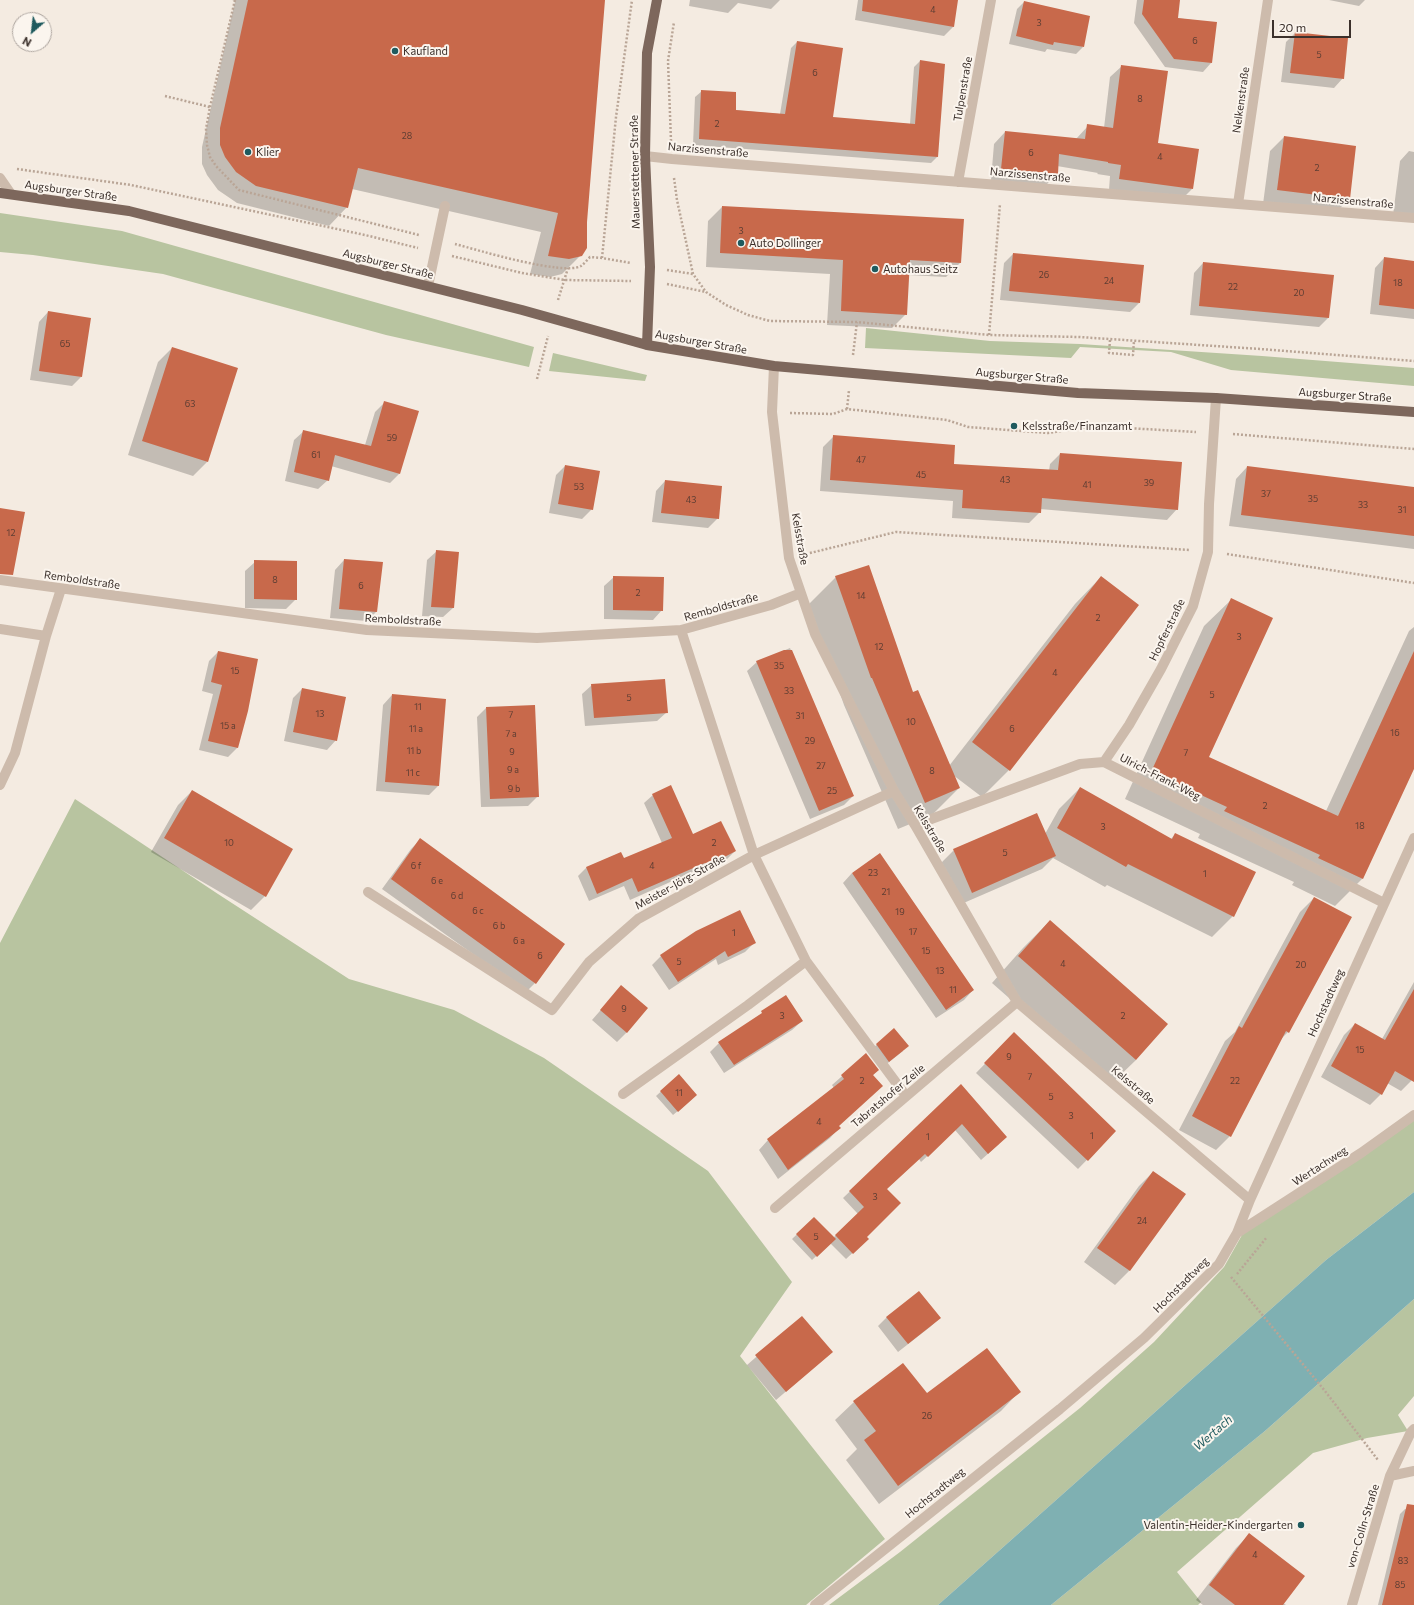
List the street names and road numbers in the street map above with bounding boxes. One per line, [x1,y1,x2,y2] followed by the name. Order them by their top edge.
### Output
[951,56,975,122] street label: Tulpenstraße
[1230,66,1252,134] street label: Nelkenstraße
[627,115,643,229] street label: Mauerstettener Straße
[667,140,749,160] street label: Narzissenstraße
[989,165,1071,185] street label: Narzissenstraße
[24,178,118,204] street label: Augsburger Straße
[1312,191,1394,211] street label: Narzissenstraße
[341,246,435,282] street label: Augsburger Straße
[654,327,748,357] street label: Augsburger Straße
[975,365,1069,387] street label: Augsburger Straße
[1298,385,1392,405] street label: Augsburger Straße
[789,512,811,566] street label: Kelsstraße
[43,568,121,592] street label: Remboldstraße
[682,590,760,624] street label: Remboldstraße
[1146,597,1188,663] street label: Hopferstraße
[364,611,442,629] street label: Remboldstraße
[1117,751,1203,803] street label: Ulrich-Frank-Weg
[911,803,949,855] street label: Kelsstraße
[633,852,727,912] street label: Meister-Jörg-Straße
[1305,967,1347,1039] street label: Hochstadtweg
[849,1061,927,1131] street label: Tabratshofer Zeile
[1109,1063,1157,1107] street label: Kelsstraße
[1290,1143,1350,1189] street label: Wertachweg
[1151,1255,1211,1315] street label: Hochstadtweg
[902,1465,968,1521] street label: Hochstadtweg
[1344,1482,1382,1570] street label: von-Colln-Straße

